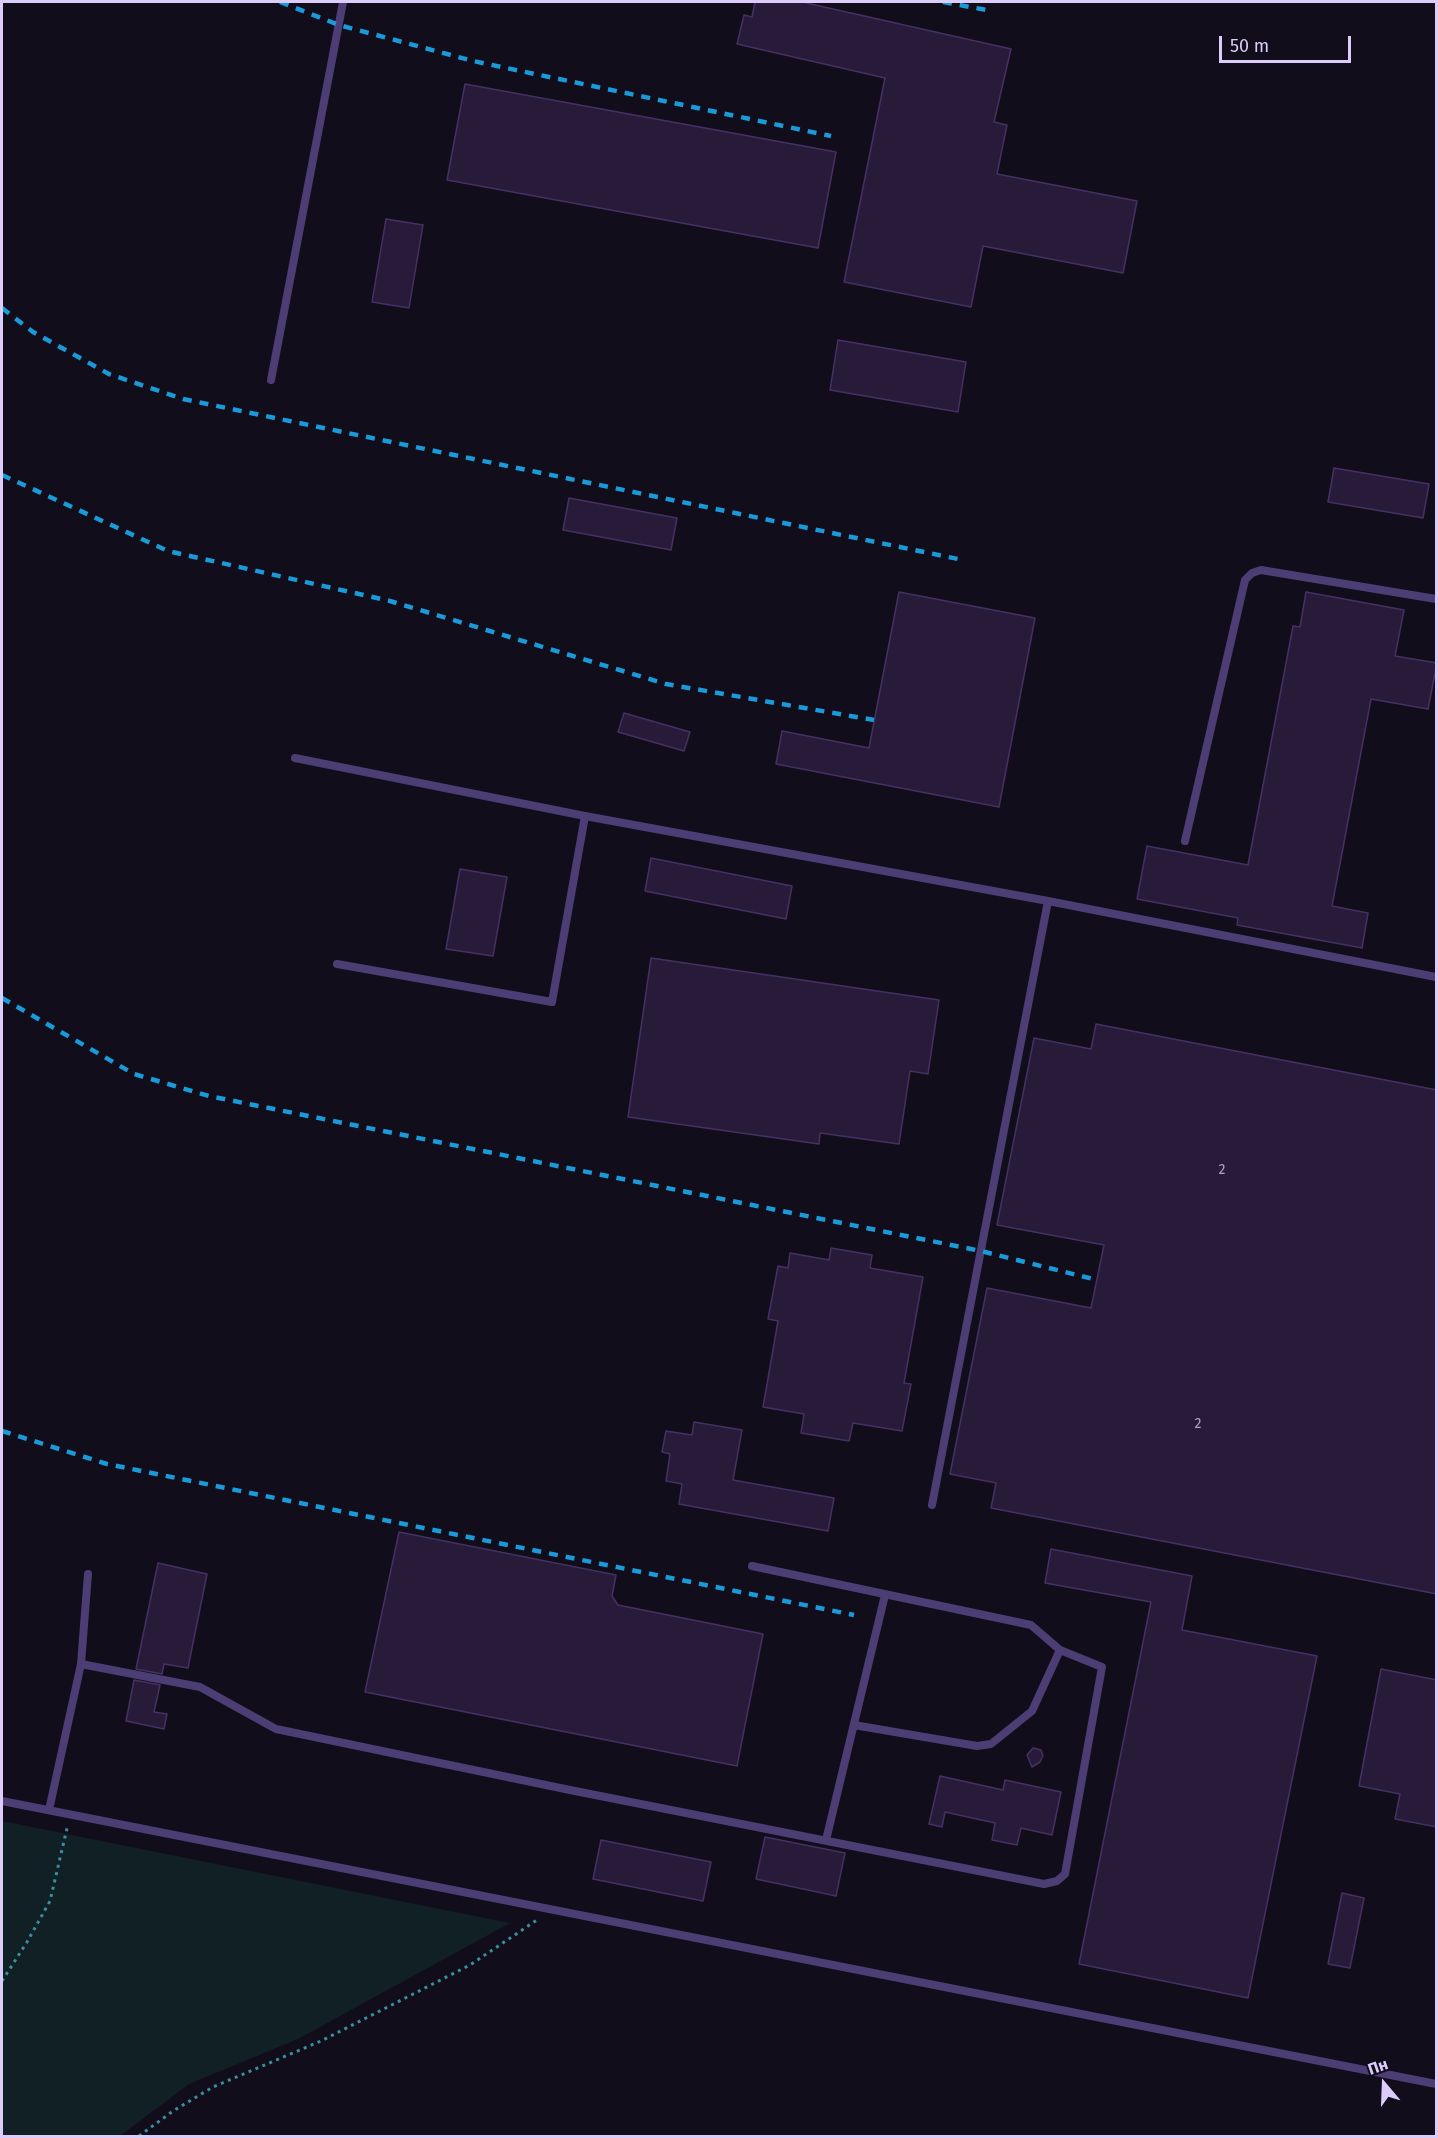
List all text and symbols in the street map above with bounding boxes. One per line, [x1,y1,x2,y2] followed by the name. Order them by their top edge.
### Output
[1222,24,1354,62] scale bar
[1230,35,1269,57] text: 50 m
[1219,1162,1225,1178] house number: 2
[1195,1416,1201,1432] house number: 2
[1354,2054,1414,2114] north arrow
[1365,2054,1391,2079] text: Пн

